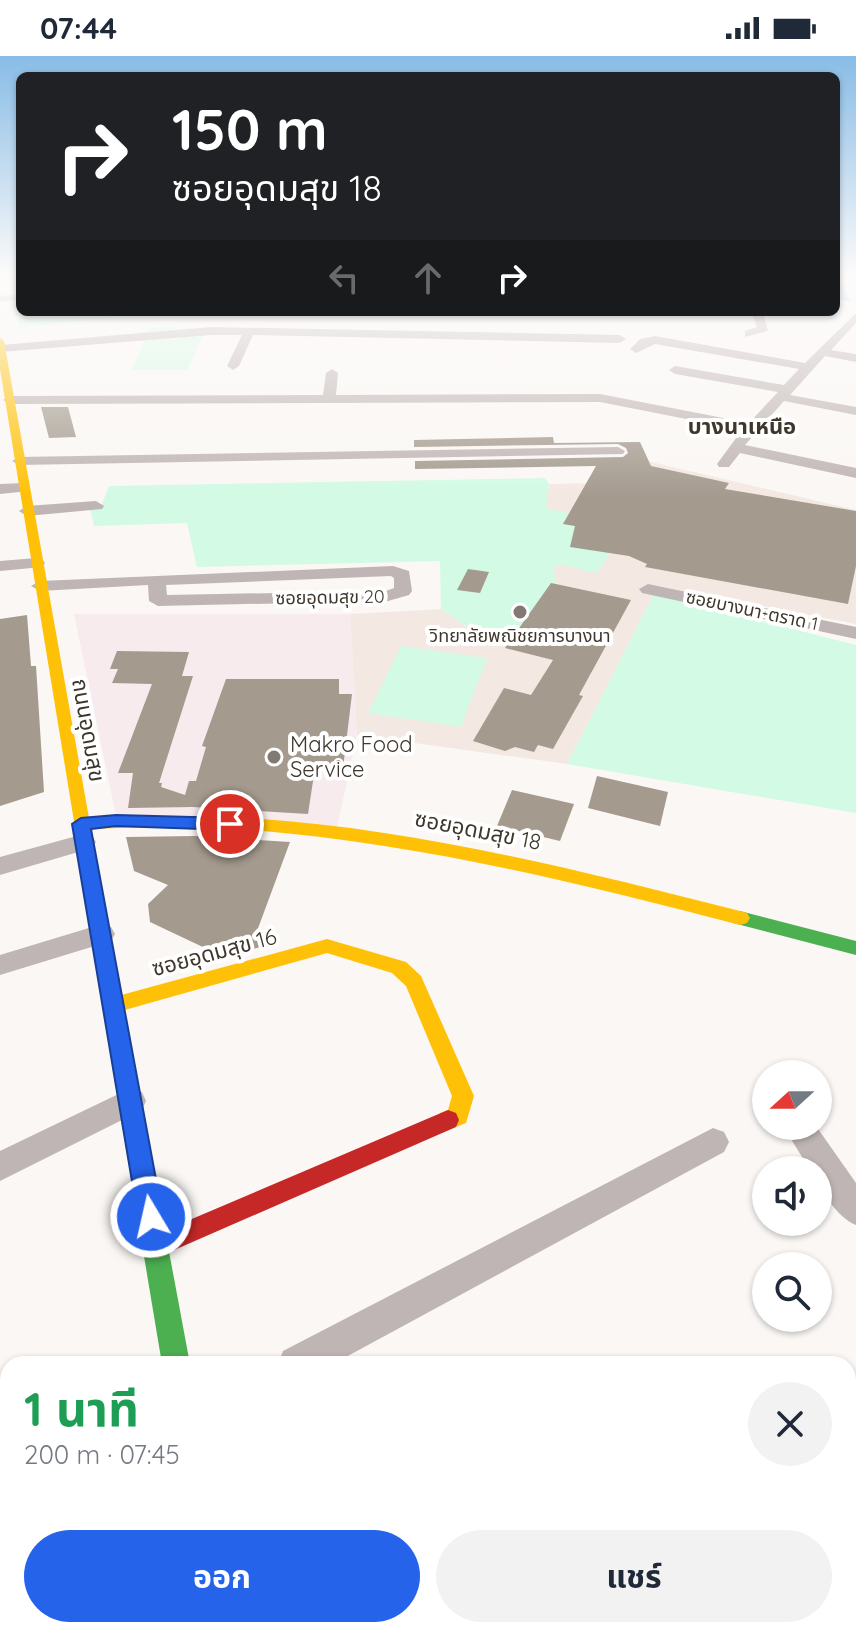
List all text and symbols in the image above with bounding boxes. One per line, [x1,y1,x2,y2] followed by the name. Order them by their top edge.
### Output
[40,9,117,47] text: 07:44
[172,94,328,164] text: 150 m
[40,104,144,208] icon: right
[172,165,382,210] text: ซอยอุดมสุข 18
[322,256,366,300] icon: left
[406,256,450,300] icon: ahead
[490,256,534,300] icon: right
[688,412,796,440] district label: บางนาเหนือ
[275,585,385,609] street label: ซอยอุดมสุข 20
[684,585,820,635] street label: ซอยบางนา-ตราด 1
[511,603,529,621] marker: วิทยาลัยพณิชยการบางนา
[428,624,611,647] place label: วิทยาลัยพณิชยการบางนา
[66,676,112,784] street label: ถนนอุดมสุข
[290,730,413,783] place label: Makro Food Service
[265,748,283,766] marker: Makro Food Service
[196,790,264,858] pin
[208,802,252,846] icon: arrive
[412,804,544,856] street label: ซอยอุดมสุข 18
[148,922,280,982] street label: ซอยอุดมสุข 16
[752,1060,832,1140] north arrow
[752,1060,832,1332] map controls
[752,1156,832,1236] button: sound
[109,1175,193,1259] position arrow
[752,1252,832,1332] button: search
[24,1378,139,1438] text: 1 นาที
[748,1382,832,1466] button: close
[24,1438,180,1471] text: 200 m · 07:45
[24,1530,420,1622] button: ออก
[436,1530,832,1622] button: แชร์

